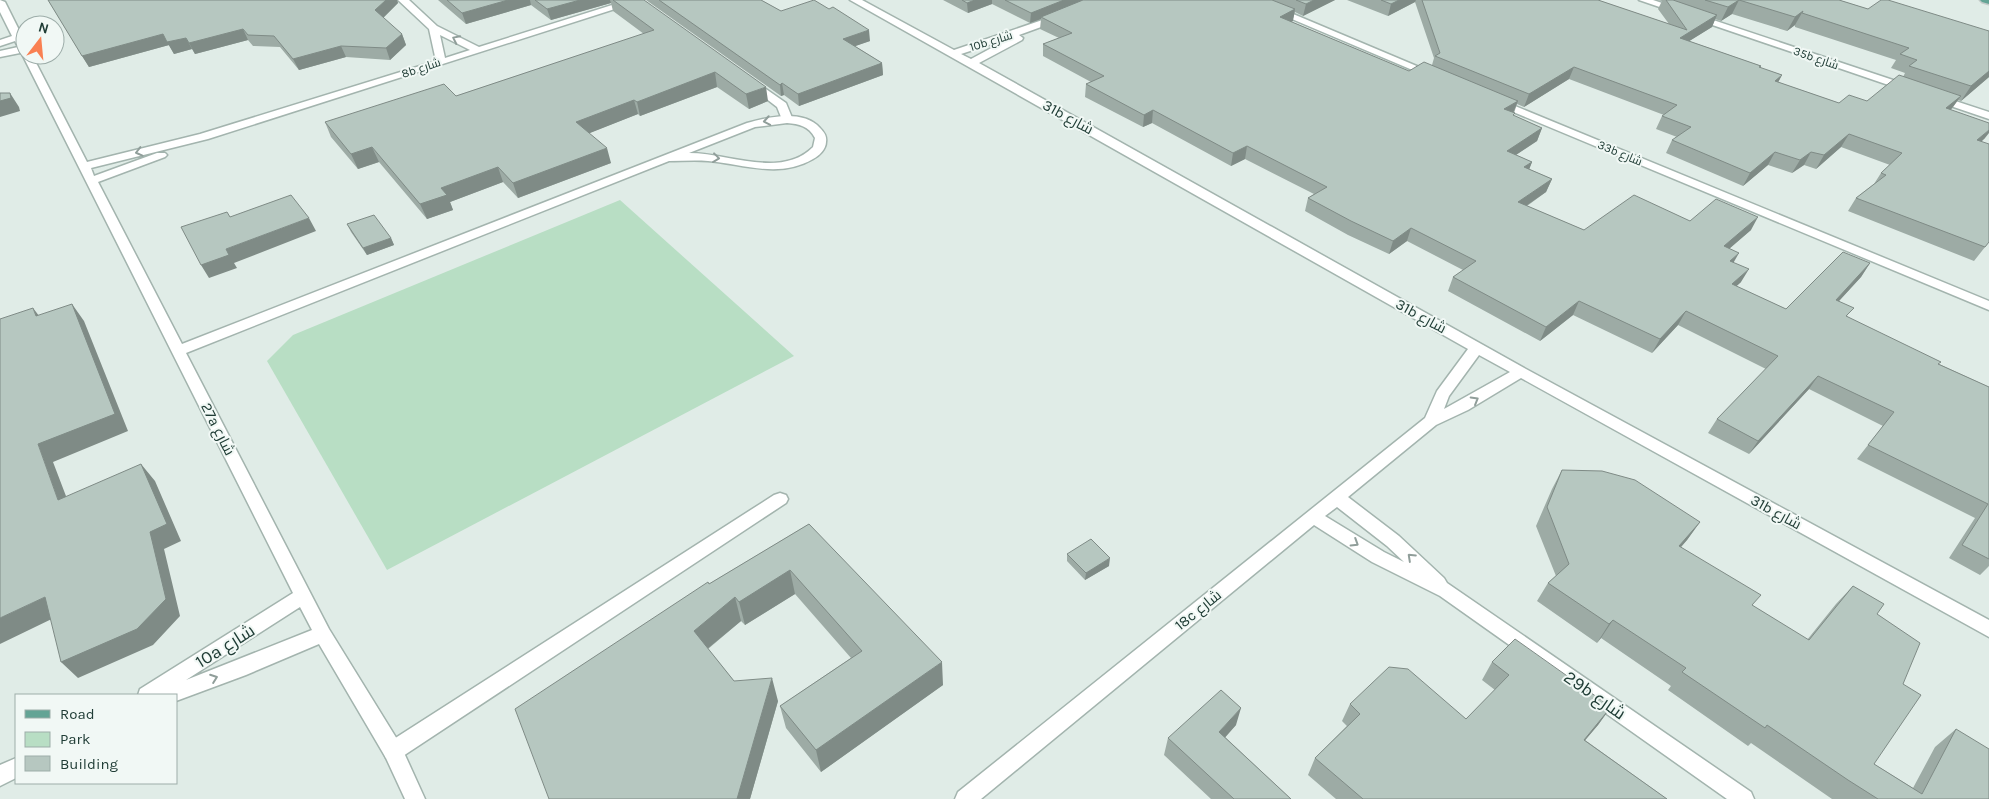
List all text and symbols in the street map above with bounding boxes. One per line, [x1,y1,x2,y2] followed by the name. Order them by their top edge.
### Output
[15,15,65,65] north arrow
[36,18,51,38] text: N
[968,28,1015,55] street label: 10b شارع
[452,35,461,45] one-way arrow
[1791,44,1841,73] street label: 35b شارع
[400,55,443,82] street label: 8b شارع
[1038,96,1097,140] street label: 31b شارع
[763,116,772,126] one-way arrow
[1595,137,1645,170] street label: 33b شارع
[135,146,144,157] one-way arrow
[712,152,720,163] one-way arrow
[1391,295,1450,339] street label: 31b شارع
[1469,396,1478,406] one-way arrow
[195,400,239,459] street label: 27a شارع
[1746,491,1805,535] street label: 31b شارع
[1349,536,1358,546] one-way arrow
[1408,554,1417,563] one-way arrow
[1171,586,1226,636] street label: 18c شارع
[191,619,259,674] street label: 10a شارع
[1559,666,1630,725] street label: 29b شارع
[210,674,218,684] one-way arrow
[15,694,178,784] legend
[60,705,95,723] text: Road
[60,730,90,748] text: Park
[60,755,118,773] text: Building

